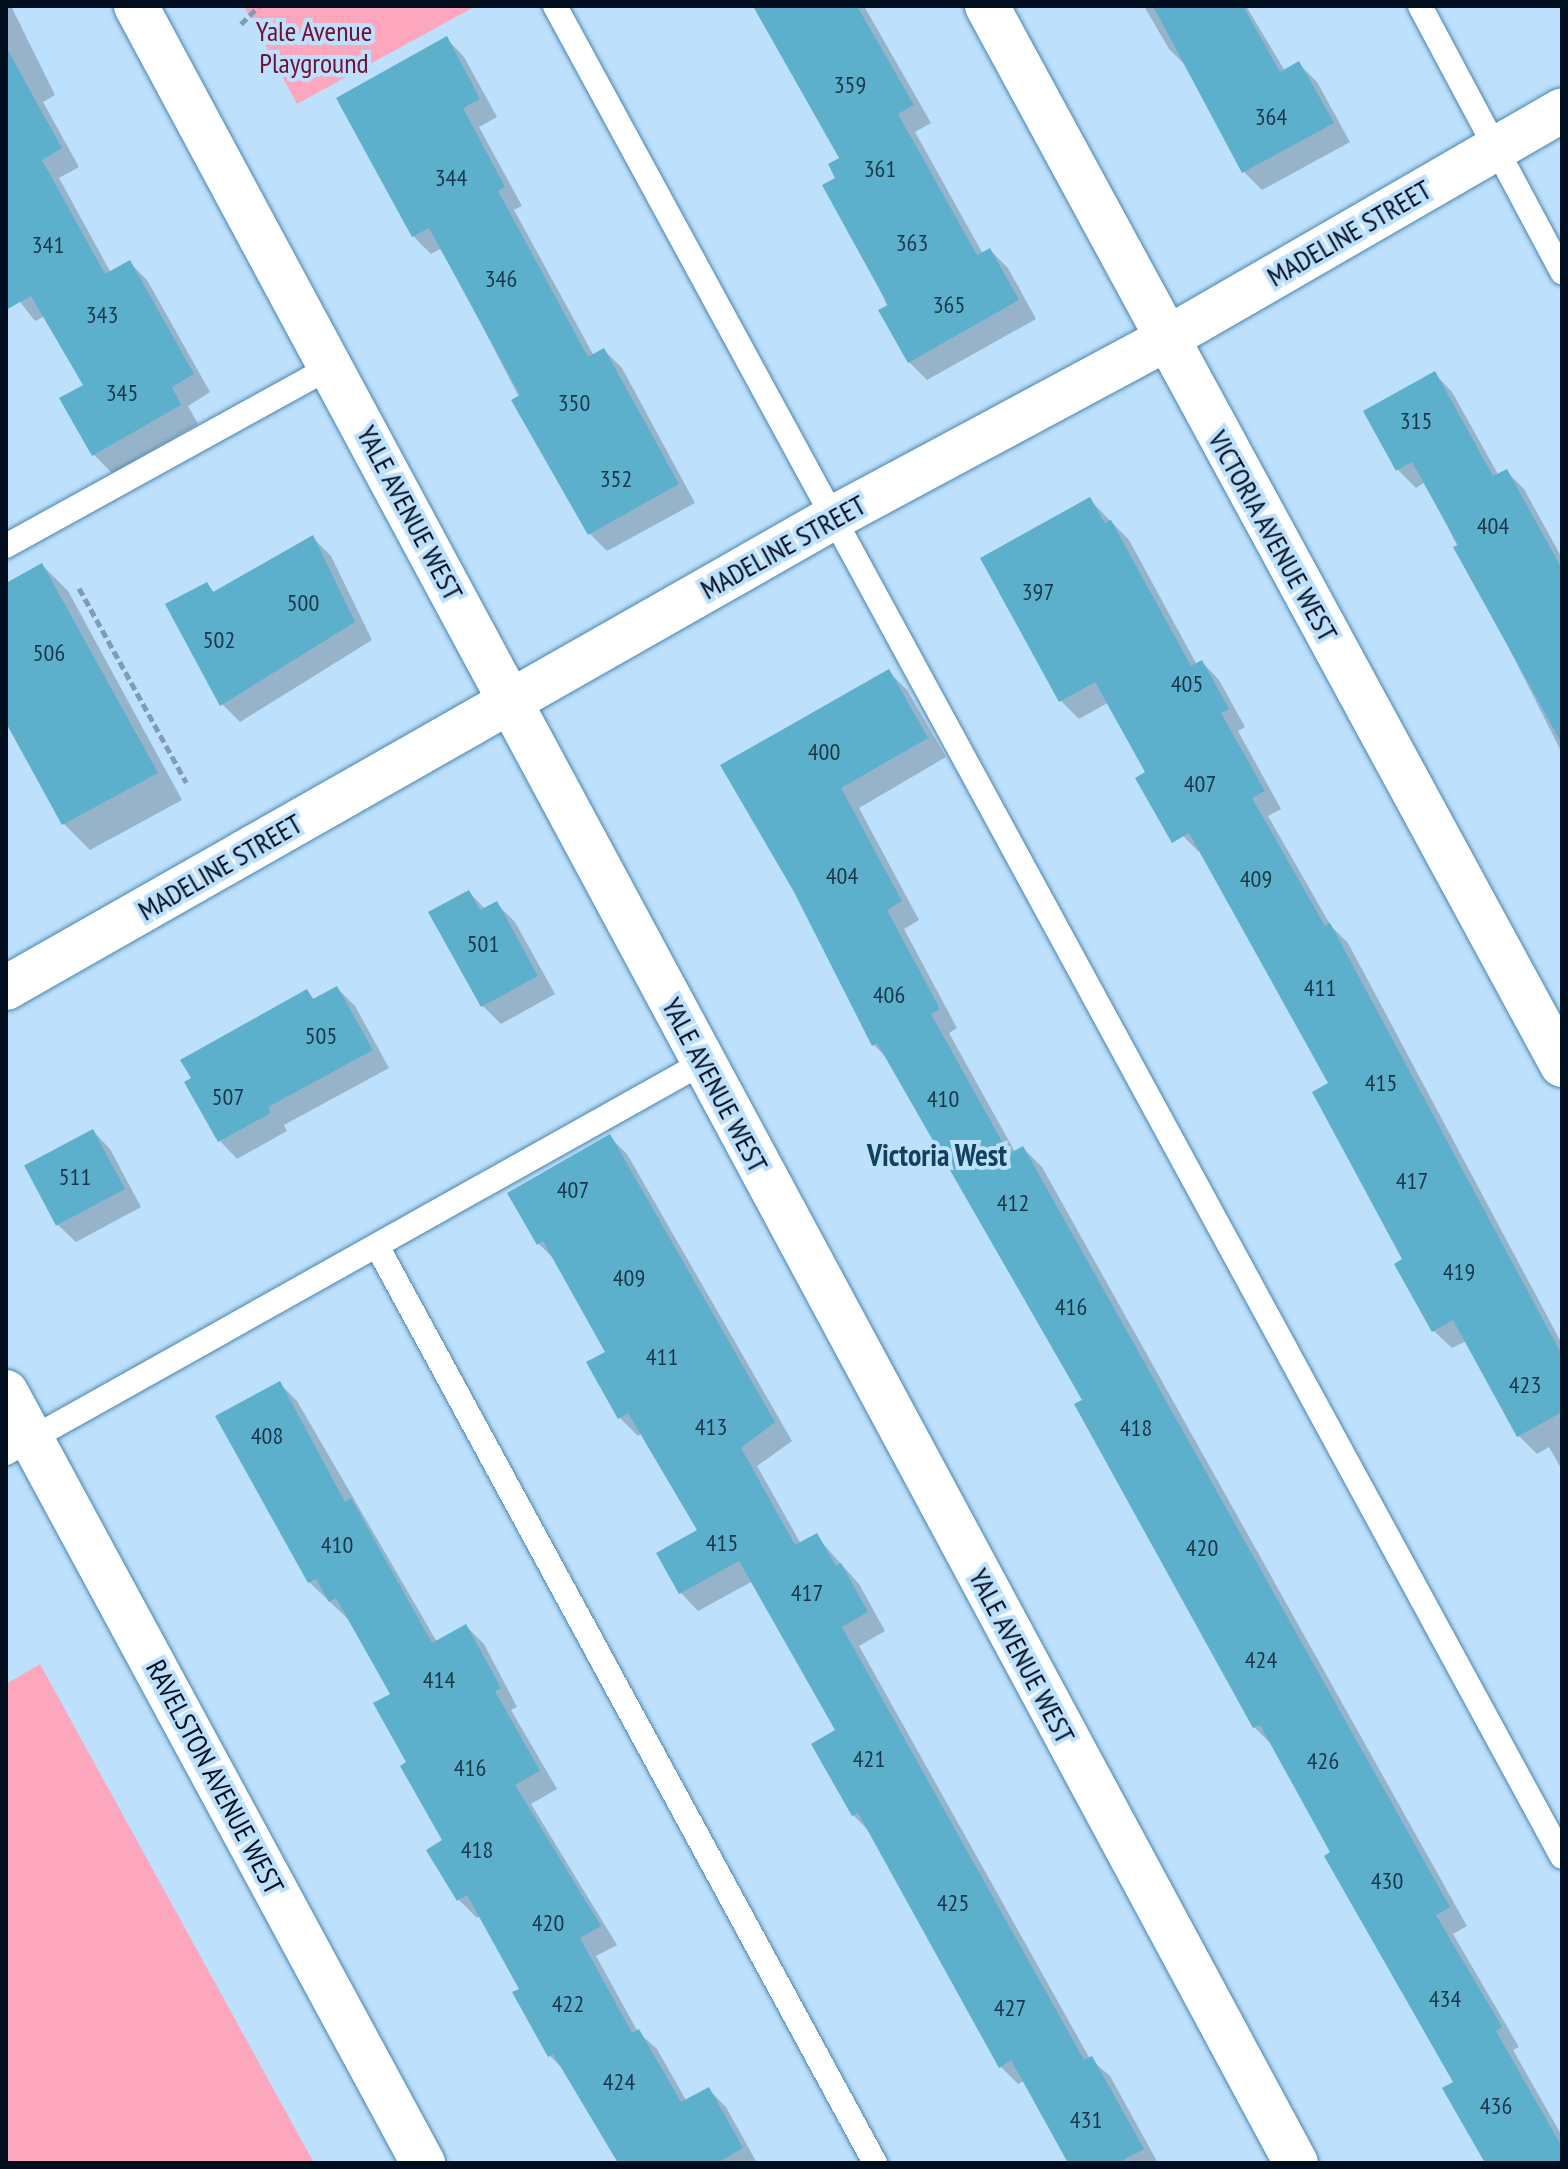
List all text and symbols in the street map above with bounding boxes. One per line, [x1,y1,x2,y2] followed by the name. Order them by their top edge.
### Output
[255,14,373,80] park label: Yale Avenue Playground
[834,71,866,99] house number: 359
[1255,103,1287,131] house number: 364
[864,155,896,183] house number: 361
[435,164,467,192] house number: 344
[1261,173,1437,293] street label: MADELINE STREET
[896,229,928,257] house number: 363
[32,231,64,259] house number: 341
[485,265,517,293] house number: 346
[933,291,965,319] house number: 365
[86,301,118,329] house number: 343
[106,379,138,407] house number: 345
[558,389,590,417] house number: 350
[1400,407,1432,435] house number: 315
[350,419,470,607] street label: YALE AVENUE WEST
[1201,424,1345,648] street label: VICTORIA AVENUE WEST
[600,465,632,493] house number: 352
[695,488,871,606] street label: MADELINE STREET
[1477,512,1509,540] house number: 404
[1022,578,1054,606] house number: 397
[287,589,319,617] house number: 500
[203,626,235,654] house number: 502
[33,639,65,667] house number: 506
[1171,670,1203,698] house number: 405
[808,738,840,766] house number: 400
[1184,770,1216,798] house number: 407
[132,807,308,927] street label: MADELINE STREET
[826,862,858,890] house number: 404
[1240,865,1272,893] house number: 409
[467,930,499,958] house number: 501
[1304,974,1336,1002] house number: 411
[873,981,905,1009] house number: 406
[655,991,775,1179] street label: YALE AVENUE WEST
[305,1022,337,1050] house number: 505
[1365,1069,1397,1097] house number: 415
[212,1083,244,1111] house number: 507
[927,1085,959,1113] house number: 410
[867,1137,1007,1173] district label: Victoria West
[59,1163,91,1191] house number: 511
[1396,1167,1428,1195] house number: 417
[557,1176,589,1204] house number: 407
[997,1189,1029,1217] house number: 412
[1443,1258,1475,1286] house number: 419
[613,1264,645,1292] house number: 409
[1055,1293,1087,1321] house number: 416
[646,1343,678,1371] house number: 411
[1509,1371,1541,1399] house number: 423
[695,1413,727,1441] house number: 413
[1120,1414,1152,1442] house number: 418
[251,1422,283,1450] house number: 408
[706,1529,738,1557] house number: 415
[321,1531,353,1559] house number: 410
[1186,1534,1218,1562] house number: 420
[962,1562,1082,1750] street label: YALE AVENUE WEST
[791,1579,823,1607] house number: 417
[1245,1646,1277,1674] house number: 424
[139,1654,291,1900] street label: RAVELSTON AVENUE WEST
[423,1666,455,1694] house number: 414
[853,1745,885,1773] house number: 421
[1307,1747,1339,1775] house number: 426
[454,1754,486,1782] house number: 416
[461,1836,493,1864] house number: 418
[1371,1867,1403,1895] house number: 430
[937,1889,969,1917] house number: 425
[532,1909,564,1937] house number: 420
[1429,1985,1461,2013] house number: 434
[552,1990,584,2018] house number: 422
[994,1994,1026,2022] house number: 427
[603,2068,635,2096] house number: 424
[1480,2092,1512,2120] house number: 436
[1070,2106,1102,2134] house number: 431

